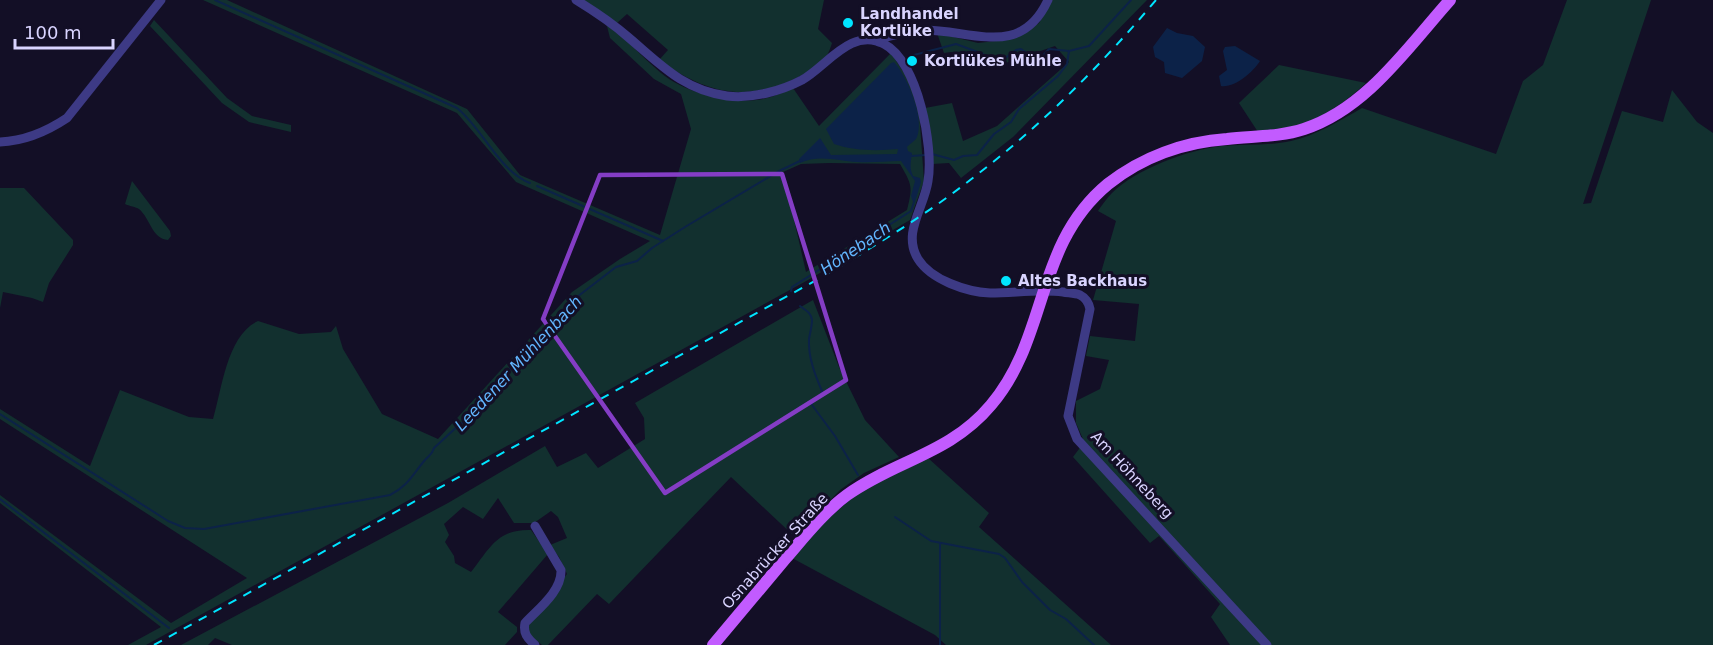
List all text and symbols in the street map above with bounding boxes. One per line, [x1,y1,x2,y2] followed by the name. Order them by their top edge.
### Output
[860,5,959,40] place label: Landhandel Kortlüke
[15,12,112,50] scale bar
[841,16,855,30] marker: Landhandel Kortlüke
[24,22,82,43] text: 100 m
[924,52,1062,70] place label: Kortlükes Mühle
[905,54,919,68] marker: Kortlükes Mühle
[817,218,894,279] water label: Hönebach
[1018,272,1147,290] place label: Altes Backhaus
[999,274,1013,288] marker: Altes Backhaus
[451,292,586,435] water label: Leedener Mühlenbach
[1087,428,1177,522] street label: Am Höhneberg
[718,489,832,613] street label: Osnabrücker Straße

